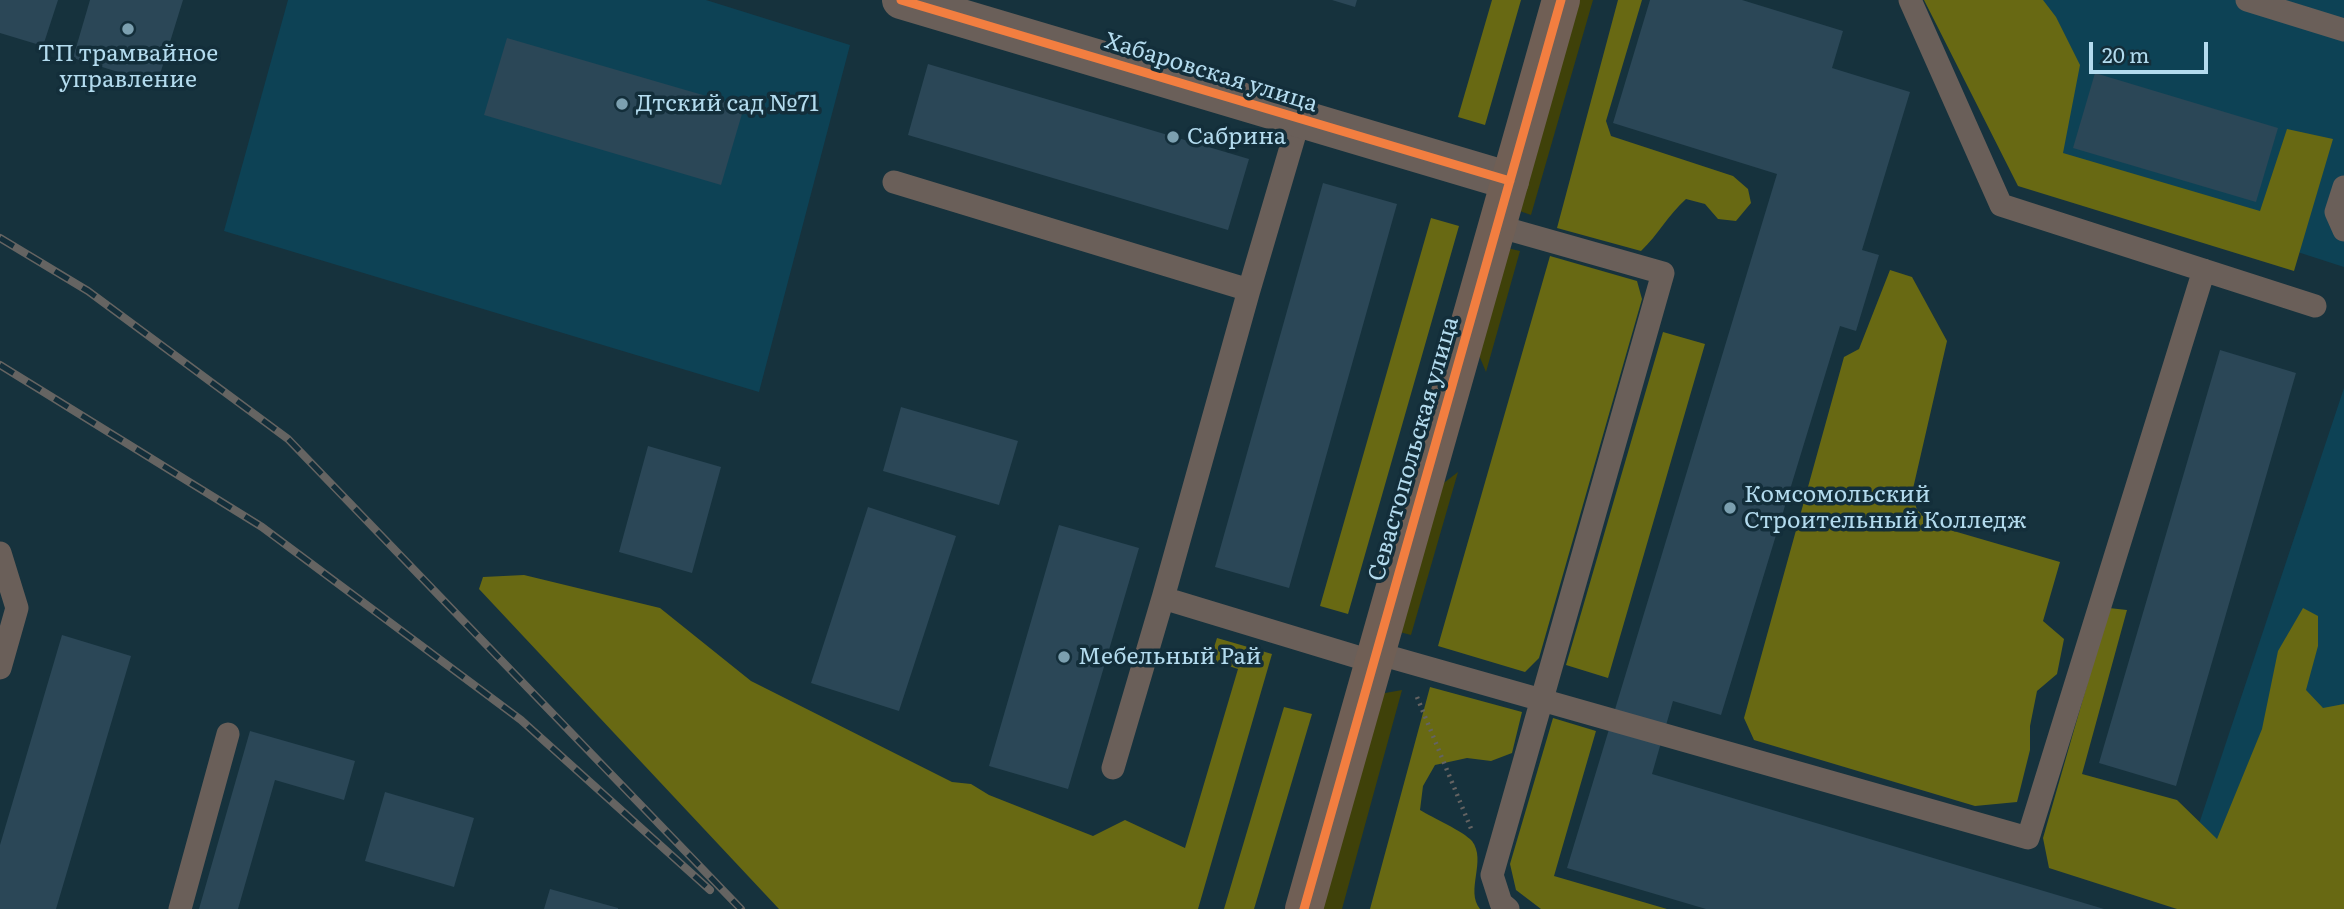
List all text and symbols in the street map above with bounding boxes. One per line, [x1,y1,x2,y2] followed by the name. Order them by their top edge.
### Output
[120,21,136,37] marker: ТП трамвайное управление
[1101,27,1321,119] street label: Хабаровская улица
[2092,28,2211,72] scale bar
[2102,38,2149,69] text: 20 m
[38,40,218,94] place label: ТП трамвайное управление
[636,90,819,118] place label: Дтский сад №71
[614,96,630,112] marker: Дтский сад №71
[1187,123,1286,151] place label: Сабрина
[1165,129,1181,145] marker: Сабрина
[1363,314,1465,584] street label: Севастопольская улица
[1744,481,2027,535] place label: Комсомольский Строительный Колледж
[1722,500,1738,516] marker: Комсомольский Строительный Колледж
[1078,643,1262,671] place label: Мебельный Рай
[1056,649,1072,665] marker: Мебельный Рай

